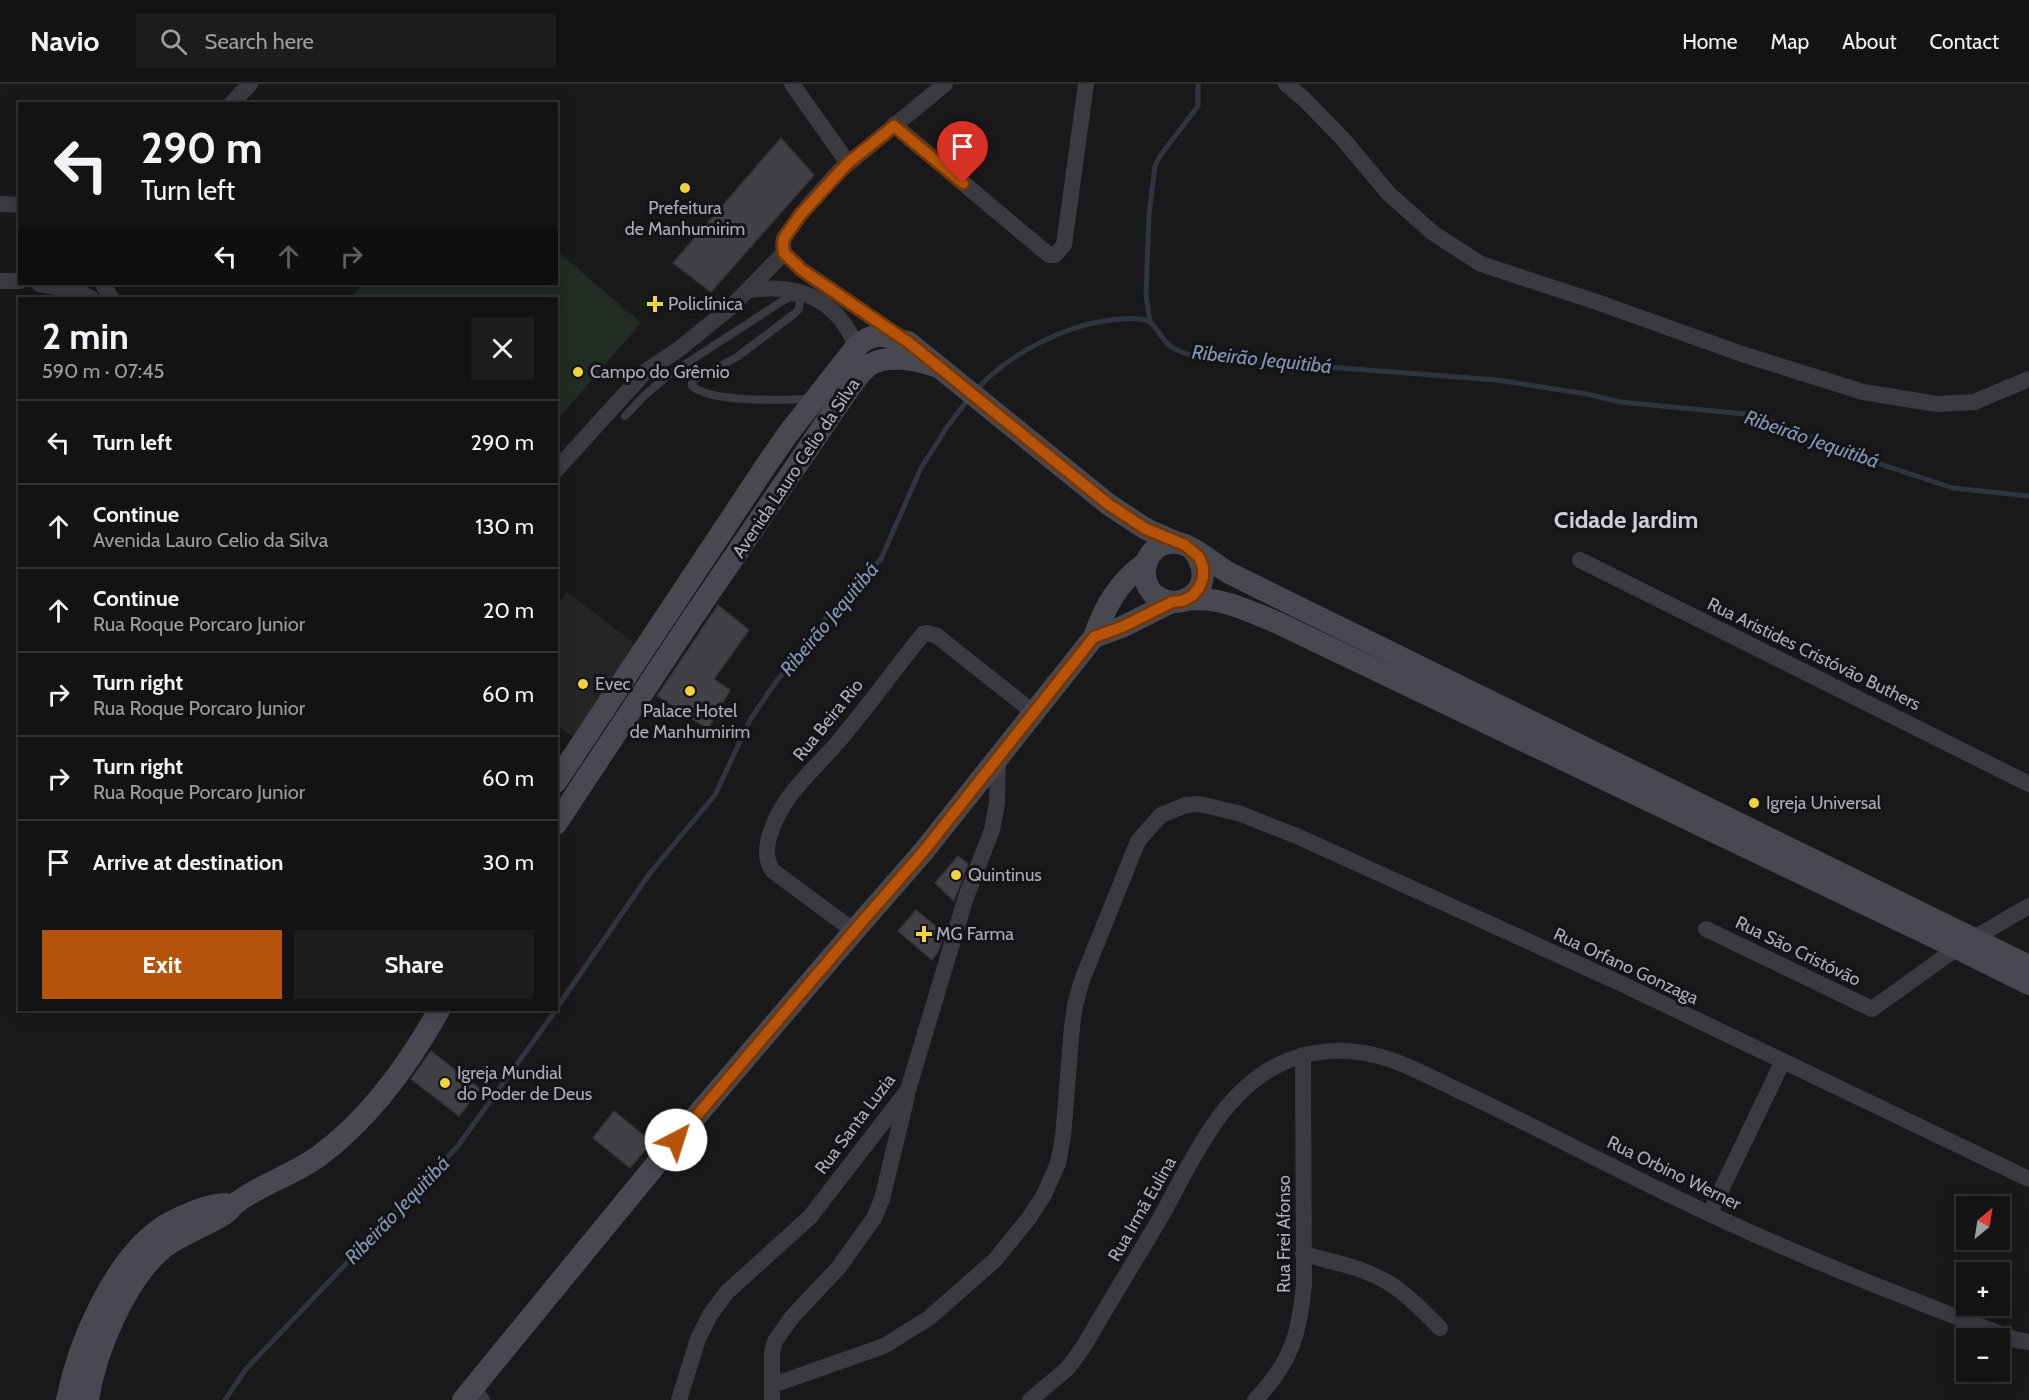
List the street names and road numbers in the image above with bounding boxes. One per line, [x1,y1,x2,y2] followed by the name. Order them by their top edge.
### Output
[728,374,865,562] street label: Avenida Lauro Celio da Silva
[1704,593,1924,715] street label: Rua Aristides Cristóvão Buthers
[788,674,868,765] street label: Rua Beira Rio
[1732,911,1864,991] street label: Rua São Cristóvão
[1550,923,1702,1009] street label: Rua Orfano Gonzaga
[810,1069,900,1178] street label: Rua Santa Luzia
[1603,1131,1745,1215] street label: Rua Orbino Werner
[1103,1152,1181,1265] street label: Rua Irmã Eulina
[1273,1175,1295,1293] street label: Rua Frei Afonso

